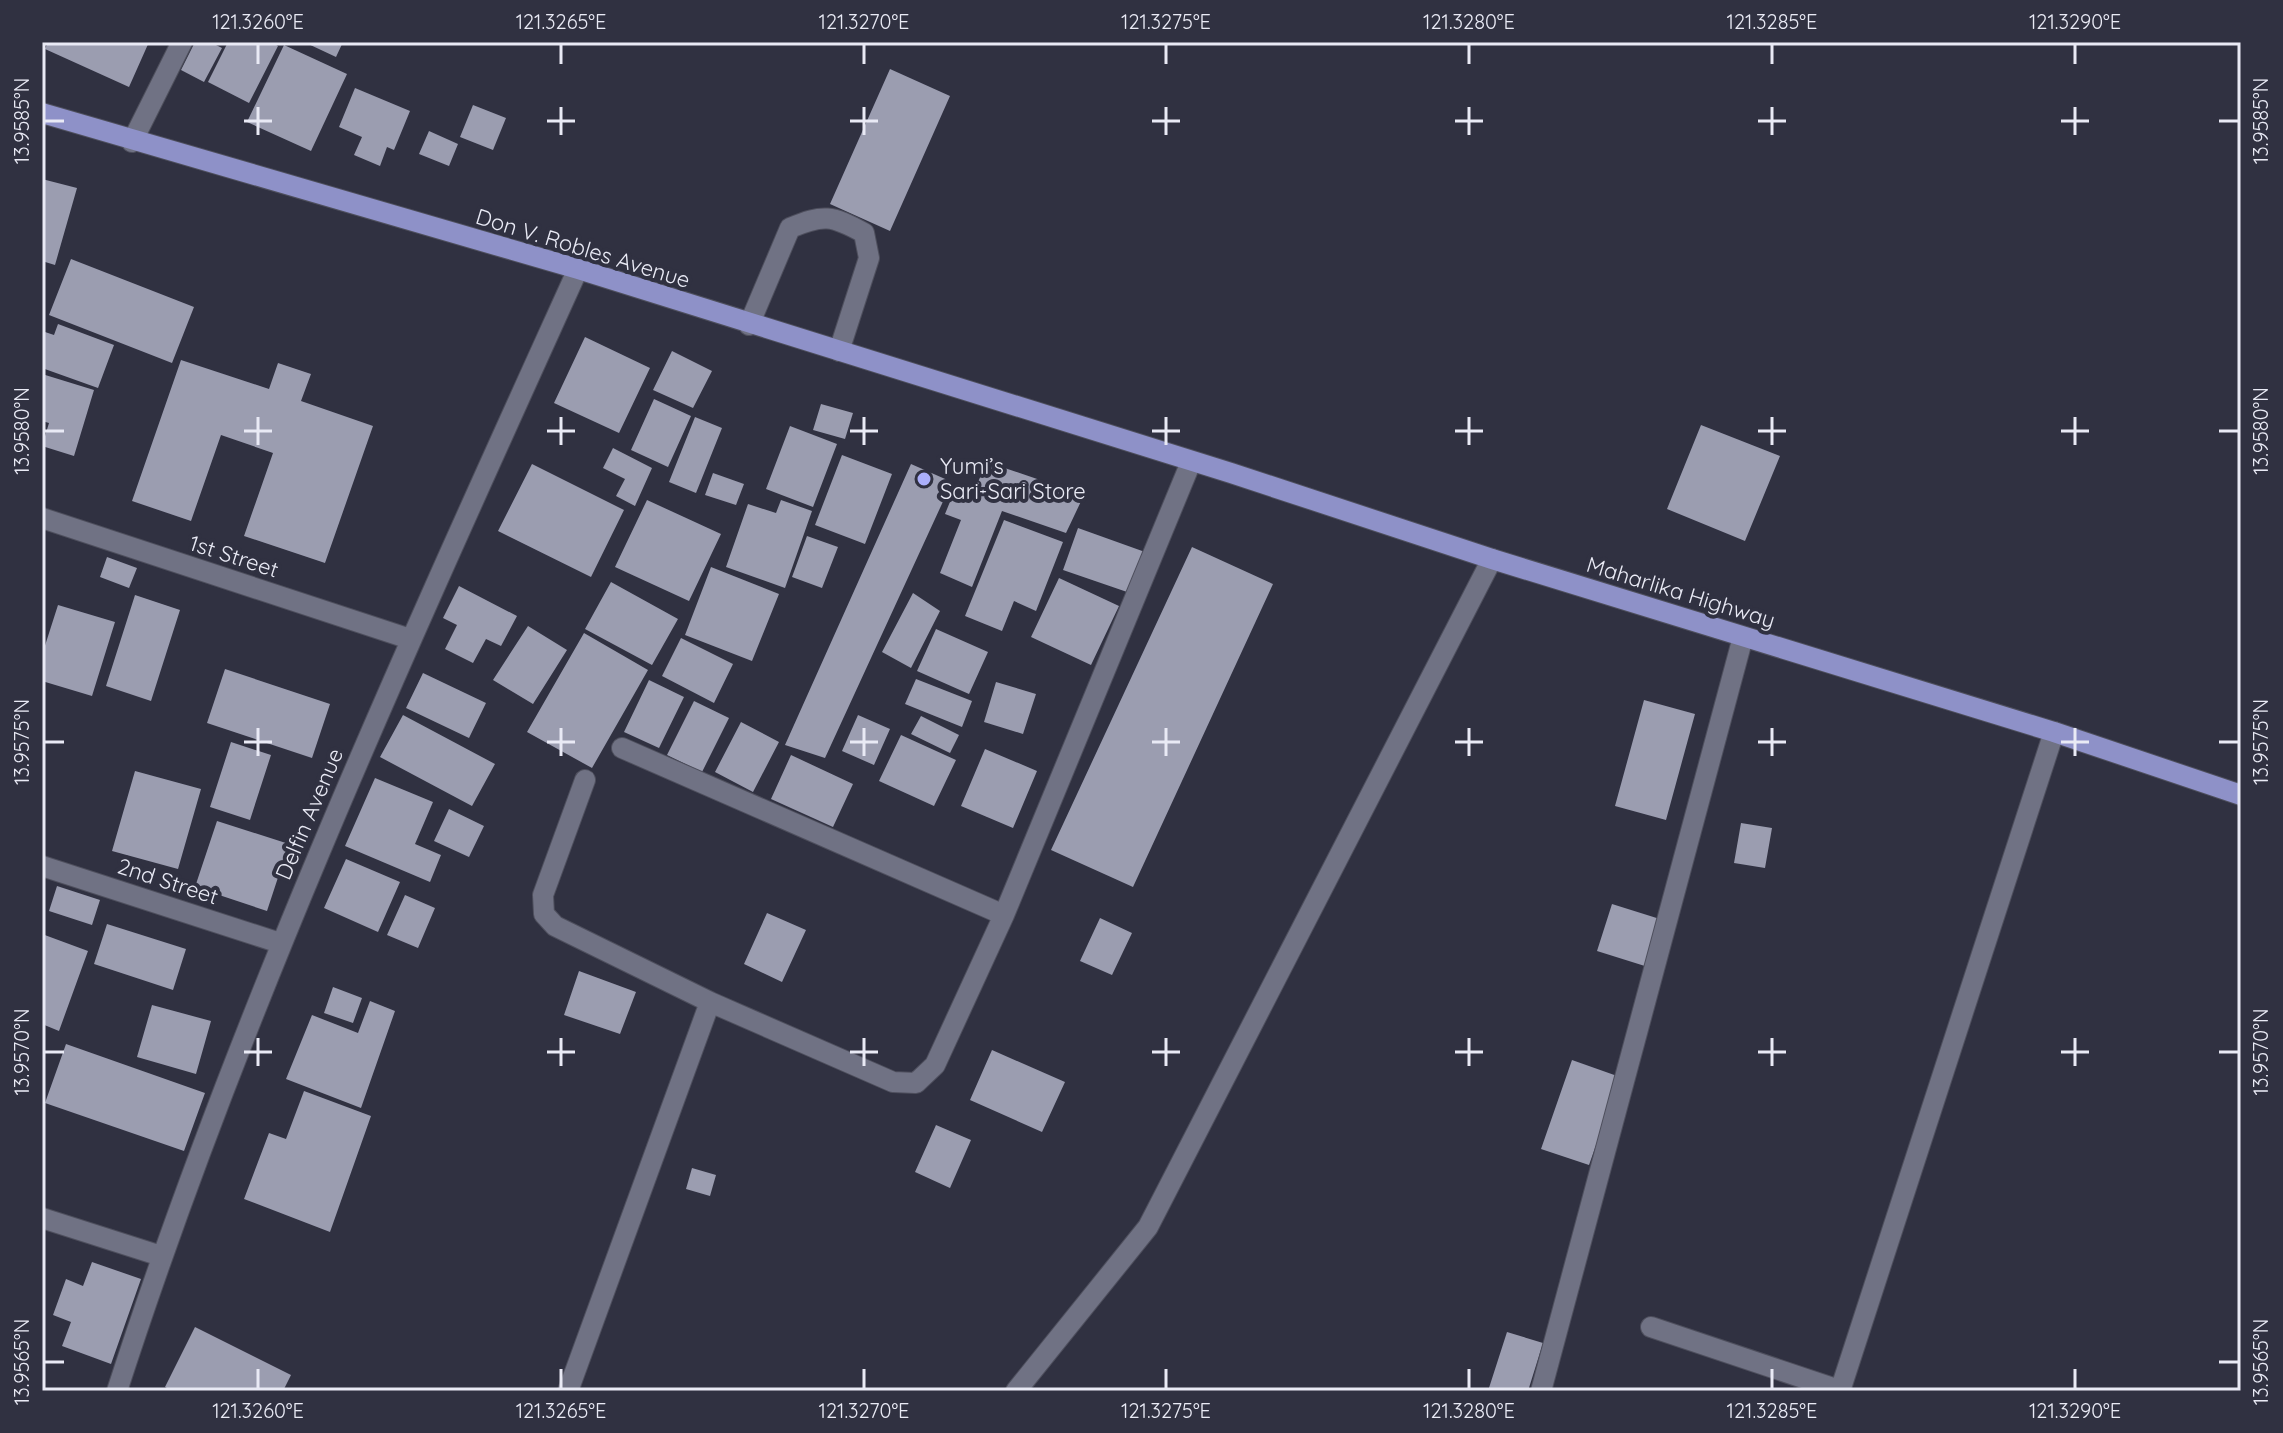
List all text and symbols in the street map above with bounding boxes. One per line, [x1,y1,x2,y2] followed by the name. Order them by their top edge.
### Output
[212,9,304,34] text: 121.3260°E
[516,9,606,34] text: 121.3265°E
[819,9,909,34] text: 121.3270°E
[1121,9,1211,34] text: 121.3275°E
[1423,9,1515,34] text: 121.3280°E
[1727,9,1817,34] text: 121.3285°E
[2029,9,2121,34] text: 121.3290°E
[9,78,34,164] text: 13.9585°N
[2248,78,2273,164] text: 13.9585°N
[472,202,694,294] street label: Don V. Robles Avenue
[9,387,34,475] text: 13.9580°N
[2248,387,2273,475] text: 13.9580°N
[940,452,1086,505] place label: Yumi’s Sari-Sari Store
[915,470,933,488] marker: Yumi’s Sari-Sari Store
[186,528,282,584] street label: 1st Street
[1583,550,1779,634] street label: Maharlika Highway
[9,699,34,785] text: 13.9575°N
[2248,699,2273,785] text: 13.9575°N
[269,744,349,884] street label: Delfin Avenue
[114,852,222,910] street label: 2nd Street
[9,1009,34,1095] text: 13.9570°N
[2248,1009,2273,1095] text: 13.9570°N
[9,1319,34,1405] text: 13.9565°N
[2248,1319,2273,1405] text: 13.9565°N
[212,1398,304,1423] text: 121.3260°E
[516,1398,606,1423] text: 121.3265°E
[819,1398,909,1423] text: 121.3270°E
[1121,1398,1211,1423] text: 121.3275°E
[1423,1398,1515,1423] text: 121.3280°E
[1727,1398,1817,1423] text: 121.3285°E
[2029,1398,2121,1423] text: 121.3290°E

